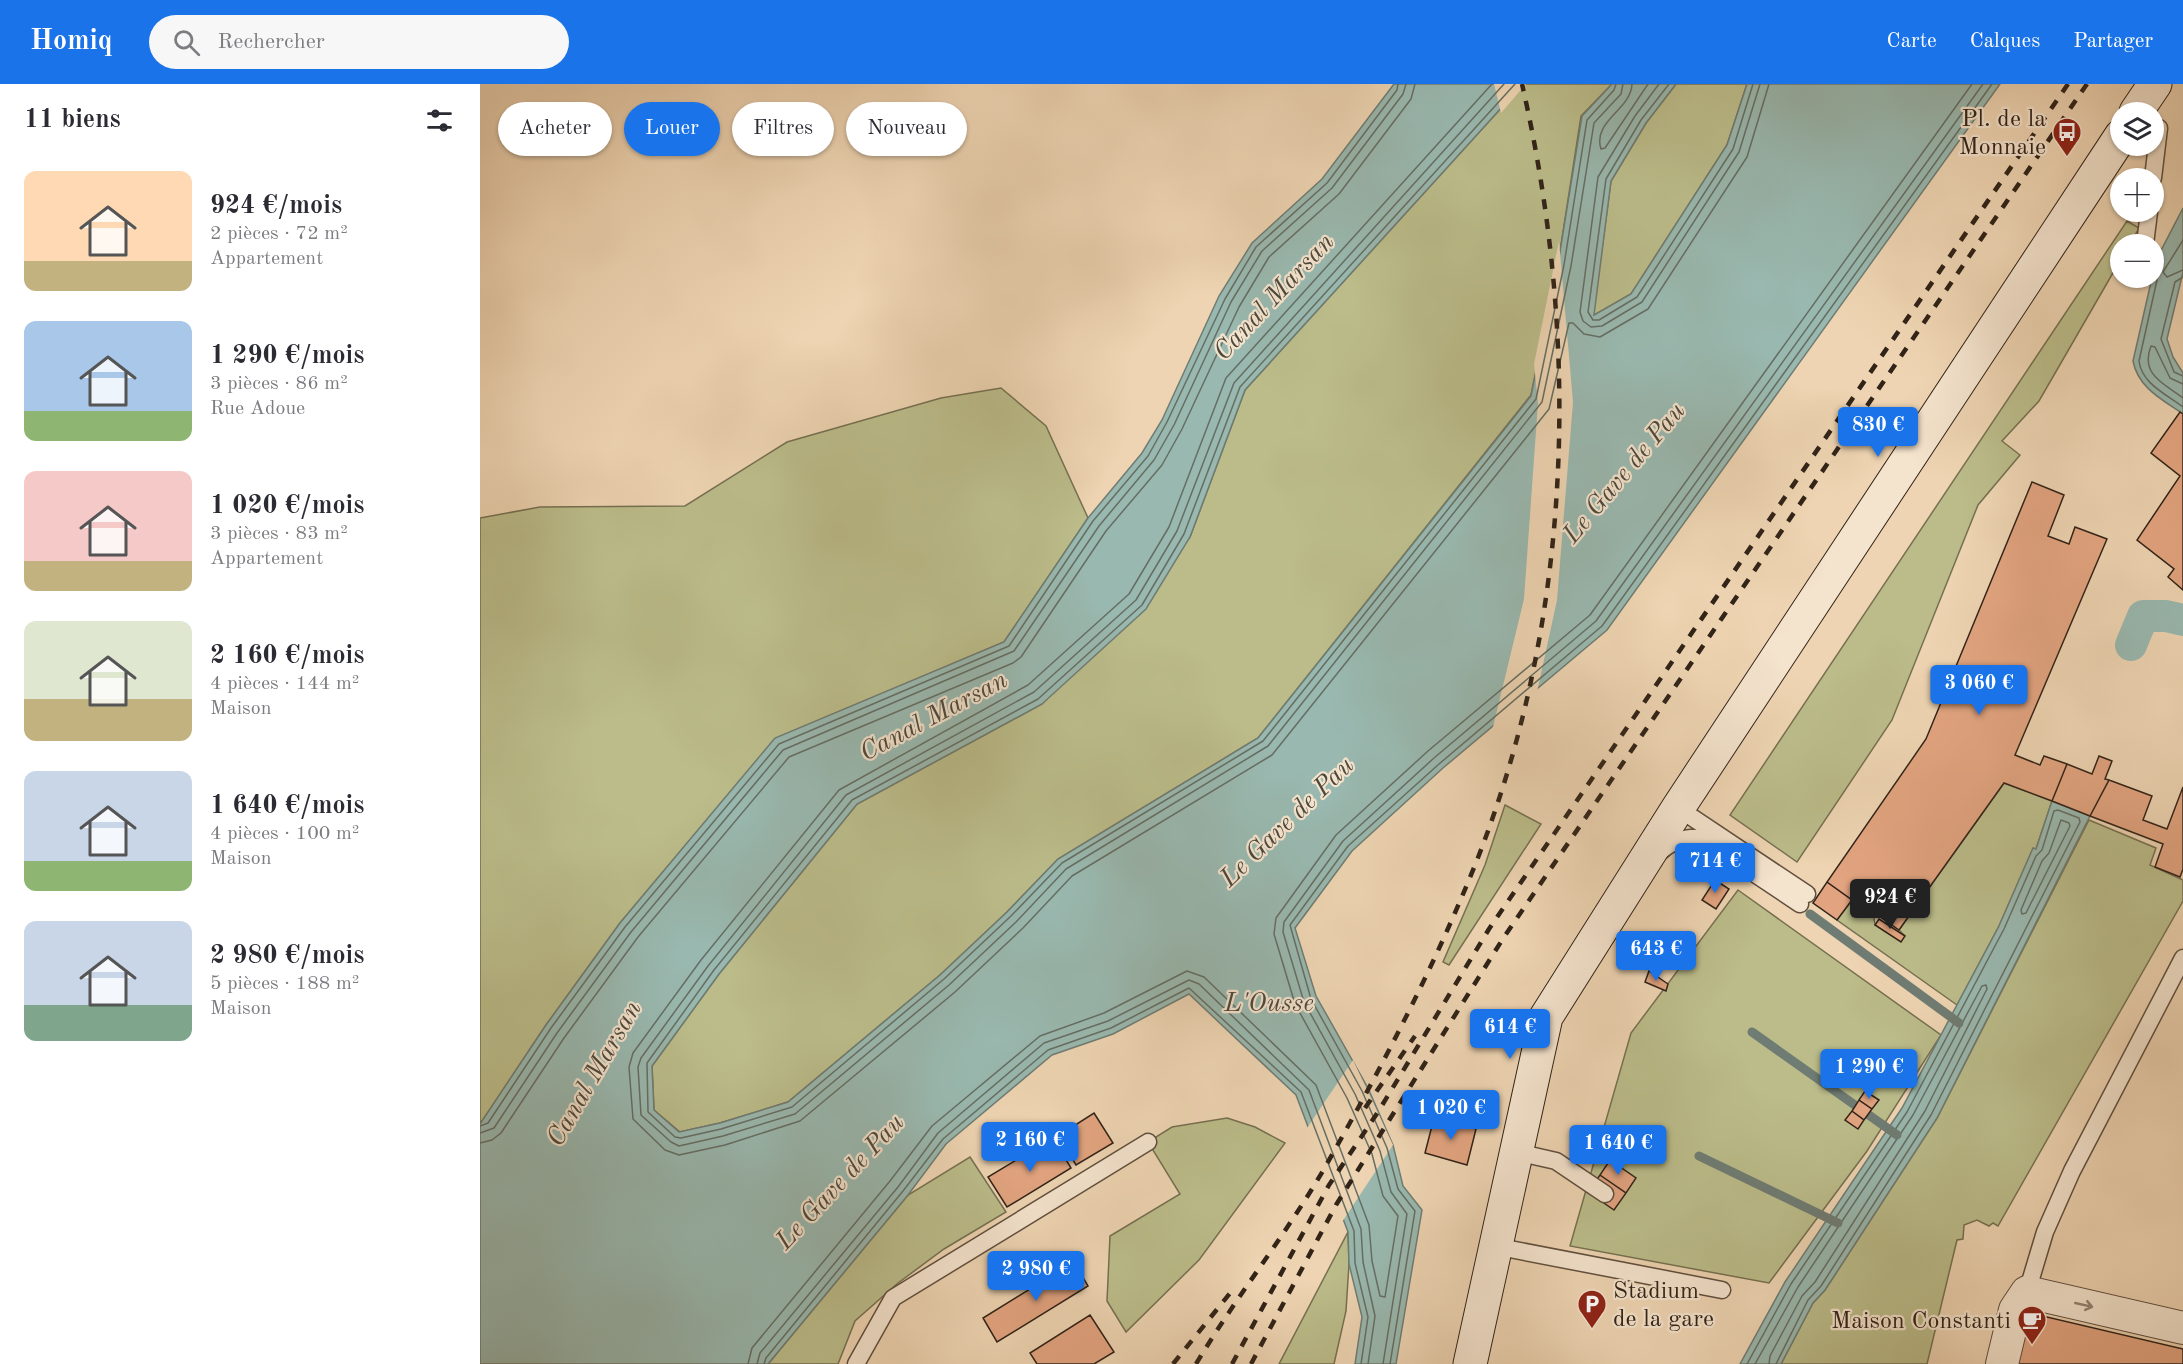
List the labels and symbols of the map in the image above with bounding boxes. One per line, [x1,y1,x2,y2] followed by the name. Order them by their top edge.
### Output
[1959,108,2046,160] place label: Pl. de la Monnaie
[2051,116,2083,158] bus stop icon: Pl. de la Monnaie
[1209,229,1340,366] water label: Canal Marsan
[1558,398,1691,549] water label: Le Gave de Pau
[1836,407,1920,458] pin: 830 €
[1924,665,2034,716] pin: 3 060 €
[856,667,1012,767] water label: Canal Marsan
[1215,752,1359,893] water label: Le Gave de Pau
[1673,843,1757,894] pin: 714 €
[1848,879,1932,930] pin: 924 €
[1614,931,1698,982] pin: 643 €
[1223,991,1314,1017] water label: L'Ousse
[543,997,647,1151] water label: Canal Marsan
[1468,1009,1552,1060] pin: 614 €
[1814,1049,1924,1100] pin: 1 290 €
[1396,1090,1506,1141] pin: 1 020 €
[771,1109,910,1256] water label: Le Gave de Pau
[975,1122,1085,1173] pin: 2 160 €
[1563,1125,1673,1176] pin: 1 640 €
[981,1251,1091,1302] pin: 2 980 €
[1613,1280,1714,1332] place label: Stadium de la gare
[1576,1288,1608,1330] parking icon: Stadium de la gare
[2074,1300,2093,1312] one-way arrow
[2016,1304,2048,1346] cafe icon: Maison Constanti
[1831,1310,2011,1334] place label: Maison Constanti

